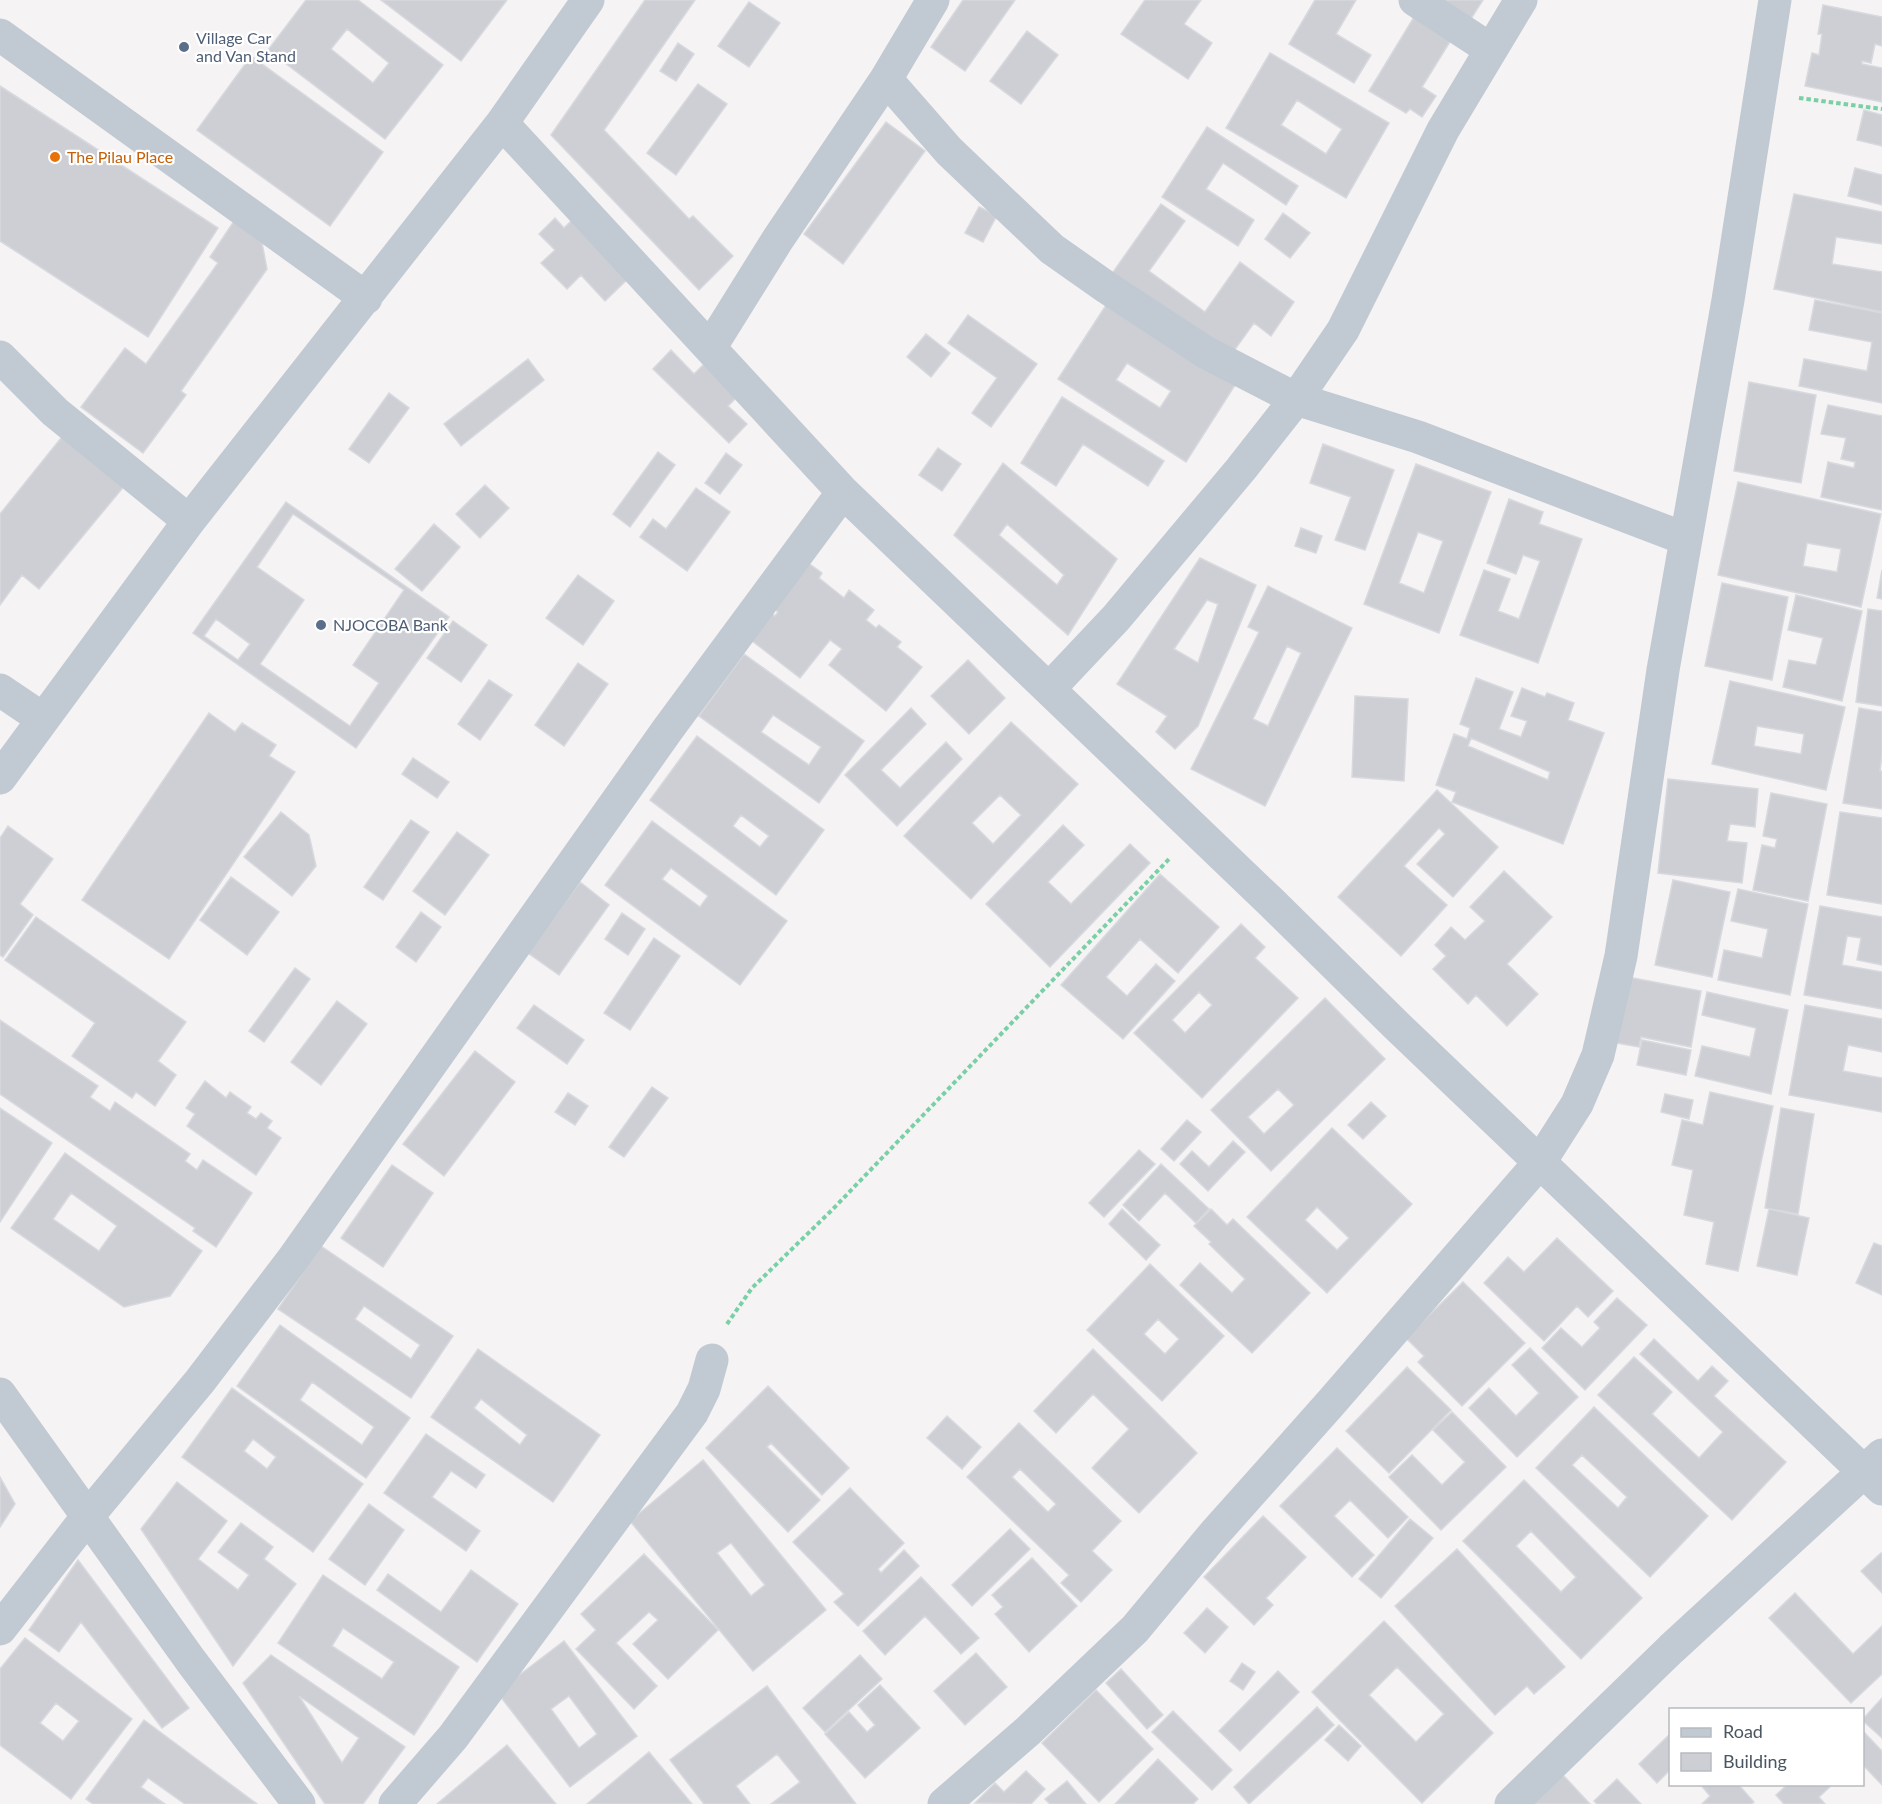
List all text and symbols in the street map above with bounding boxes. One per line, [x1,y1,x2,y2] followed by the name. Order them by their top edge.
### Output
[196,28,296,65] place label: Village Car and Van Stand
[177,40,191,54] marker: Village Car and Van Stand
[67,147,173,166] place label: The Pilau Place
[48,150,62,164] marker: The Pilau Place
[333,615,449,634] place label: NJOCOBA Bank
[314,618,328,632] marker: NJOCOBA Bank
[1669,1708,1864,1786] legend
[1723,1720,1763,1742] text: Road
[1723,1750,1787,1772] text: Building

